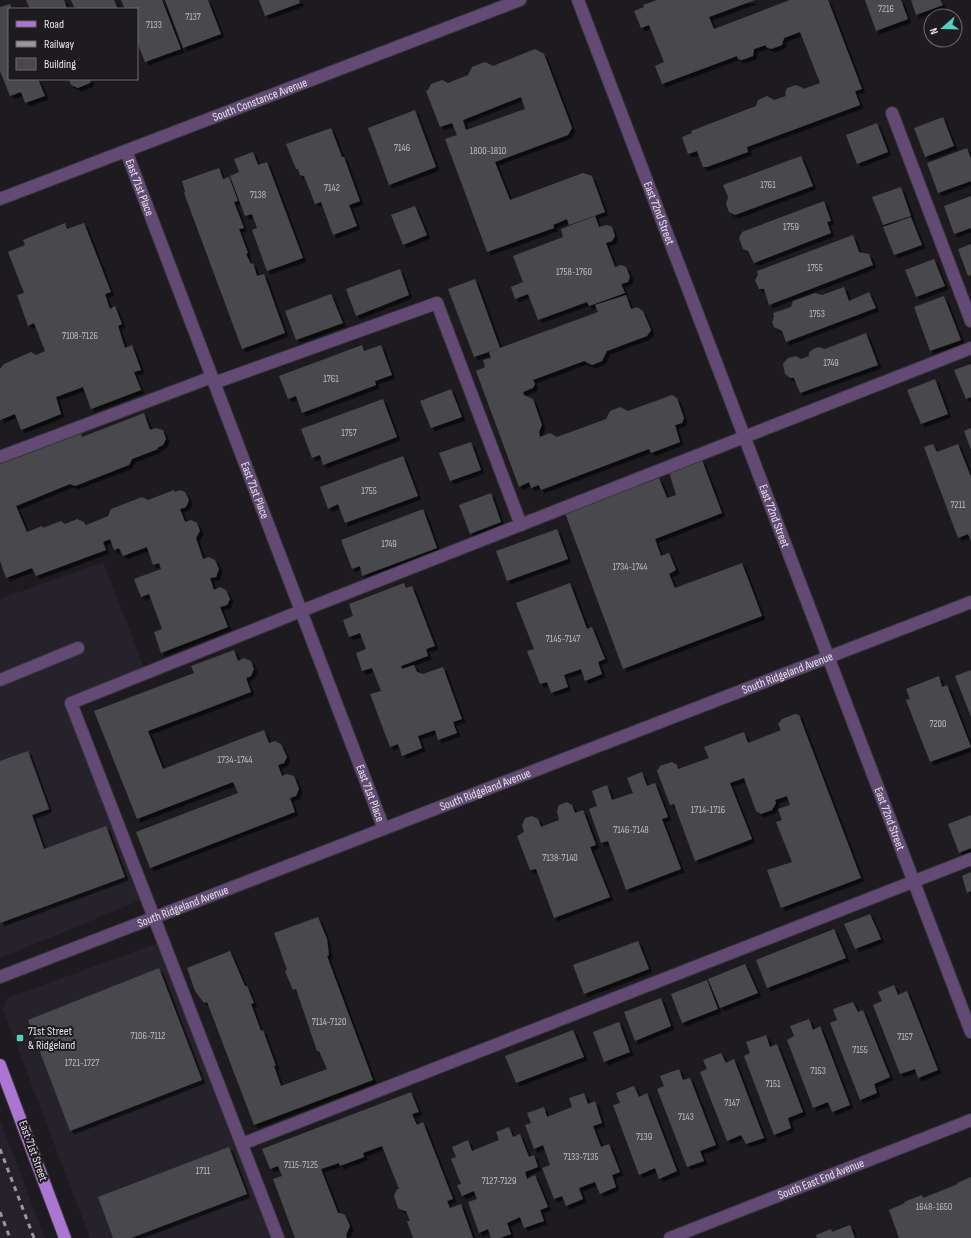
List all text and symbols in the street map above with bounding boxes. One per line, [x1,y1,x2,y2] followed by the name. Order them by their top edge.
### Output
[878,3,894,15] house number: 7216
[8,8,138,80] legend
[923,8,963,48] north arrow
[185,11,201,23] house number: 7137
[44,17,64,32] text: Road
[146,19,162,31] house number: 7133
[927,26,941,36] text: N
[44,37,75,52] text: Railway
[44,57,76,72] text: Building
[210,75,309,125] street label: South Constance Avenue
[394,142,410,154] house number: 7146
[470,145,506,157] house number: 1800-1810
[122,157,158,218] street label: East 71st Place
[640,179,678,247] street label: East 72nd Street
[760,179,776,191] house number: 1761
[324,182,340,194] house number: 7142
[250,189,266,201] house number: 7138
[783,221,799,233] house number: 1759
[807,262,823,274] house number: 1755
[556,266,592,278] house number: 1758-1760
[809,308,825,320] house number: 1753
[62,330,98,342] house number: 7108-7126
[823,357,839,369] house number: 1749
[323,373,339,385] house number: 1761
[341,427,357,439] house number: 1757
[237,460,273,521] street label: East 71st Place
[756,482,793,550] street label: East 72nd Street
[361,485,377,497] house number: 1755
[950,499,966,511] house number: 7211
[381,538,397,550] house number: 1749
[613,561,647,573] house number: 1734-1744
[546,633,580,645] house number: 7145-7147
[740,648,835,697] street label: South Ridgeland Avenue
[929,718,947,730] house number: 7200
[218,754,252,766] house number: 1734-1744
[353,762,388,824] street label: East 71st Place
[437,765,533,814] street label: South Ridgeland Avenue
[871,785,909,853] street label: East 72nd Street
[691,804,725,816] house number: 1714-1716
[613,824,649,836] house number: 7146-7148
[542,852,578,864] house number: 7138-7140
[135,882,231,931] street label: South Ridgeland Avenue
[312,1016,346,1028] house number: 7114-7120
[28,1024,75,1053] place label: 71st Street & Ridgeland
[131,1030,165,1042] house number: 7106-7112
[897,1031,913,1043] house number: 7157
[15,1033,25,1043] marker: 71st Street & Ridgeland
[852,1044,868,1056] house number: 7155
[65,1057,99,1069] house number: 1721-1727
[810,1065,826,1077] house number: 7153
[765,1078,781,1090] house number: 7151
[724,1097,740,1109] house number: 7147
[678,1111,694,1123] house number: 7143
[15,1119,51,1184] street label: East 71st Street
[636,1131,652,1143] house number: 7139
[564,1151,598,1163] house number: 7133-7135
[775,1155,866,1203] street label: South East End Avenue
[284,1159,318,1171] house number: 7115-7125
[196,1165,211,1177] house number: 1711
[482,1175,516,1187] house number: 7127-7129
[916,1201,952,1213] house number: 1648-1650

